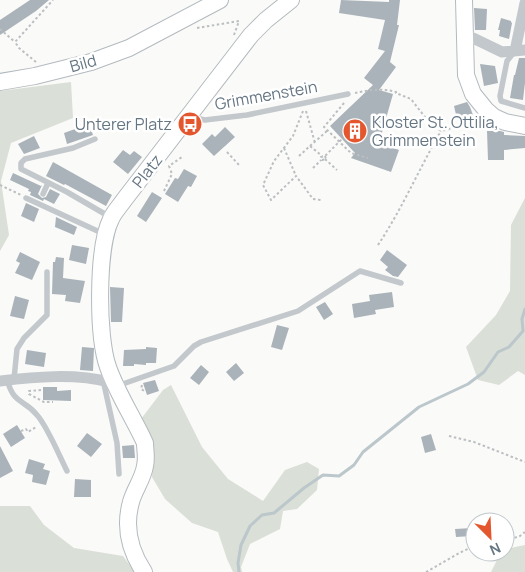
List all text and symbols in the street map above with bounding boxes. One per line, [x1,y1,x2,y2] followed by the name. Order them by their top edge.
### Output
[67,49,99,77] street label: Bild
[213,75,319,115] street label: Grimmenstein
[177,111,203,137] bus stop icon: Unterer Platz
[372,111,499,151] place label: Kloster St. Ottilia, Grimmenstein
[75,113,172,135] place label: Unterer Platz
[342,118,368,144] building icon: Kloster St. Ottilia, Grimmenstein
[127,150,167,192] street label: Platz
[465,512,515,562] north arrow
[487,539,504,560] text: N

